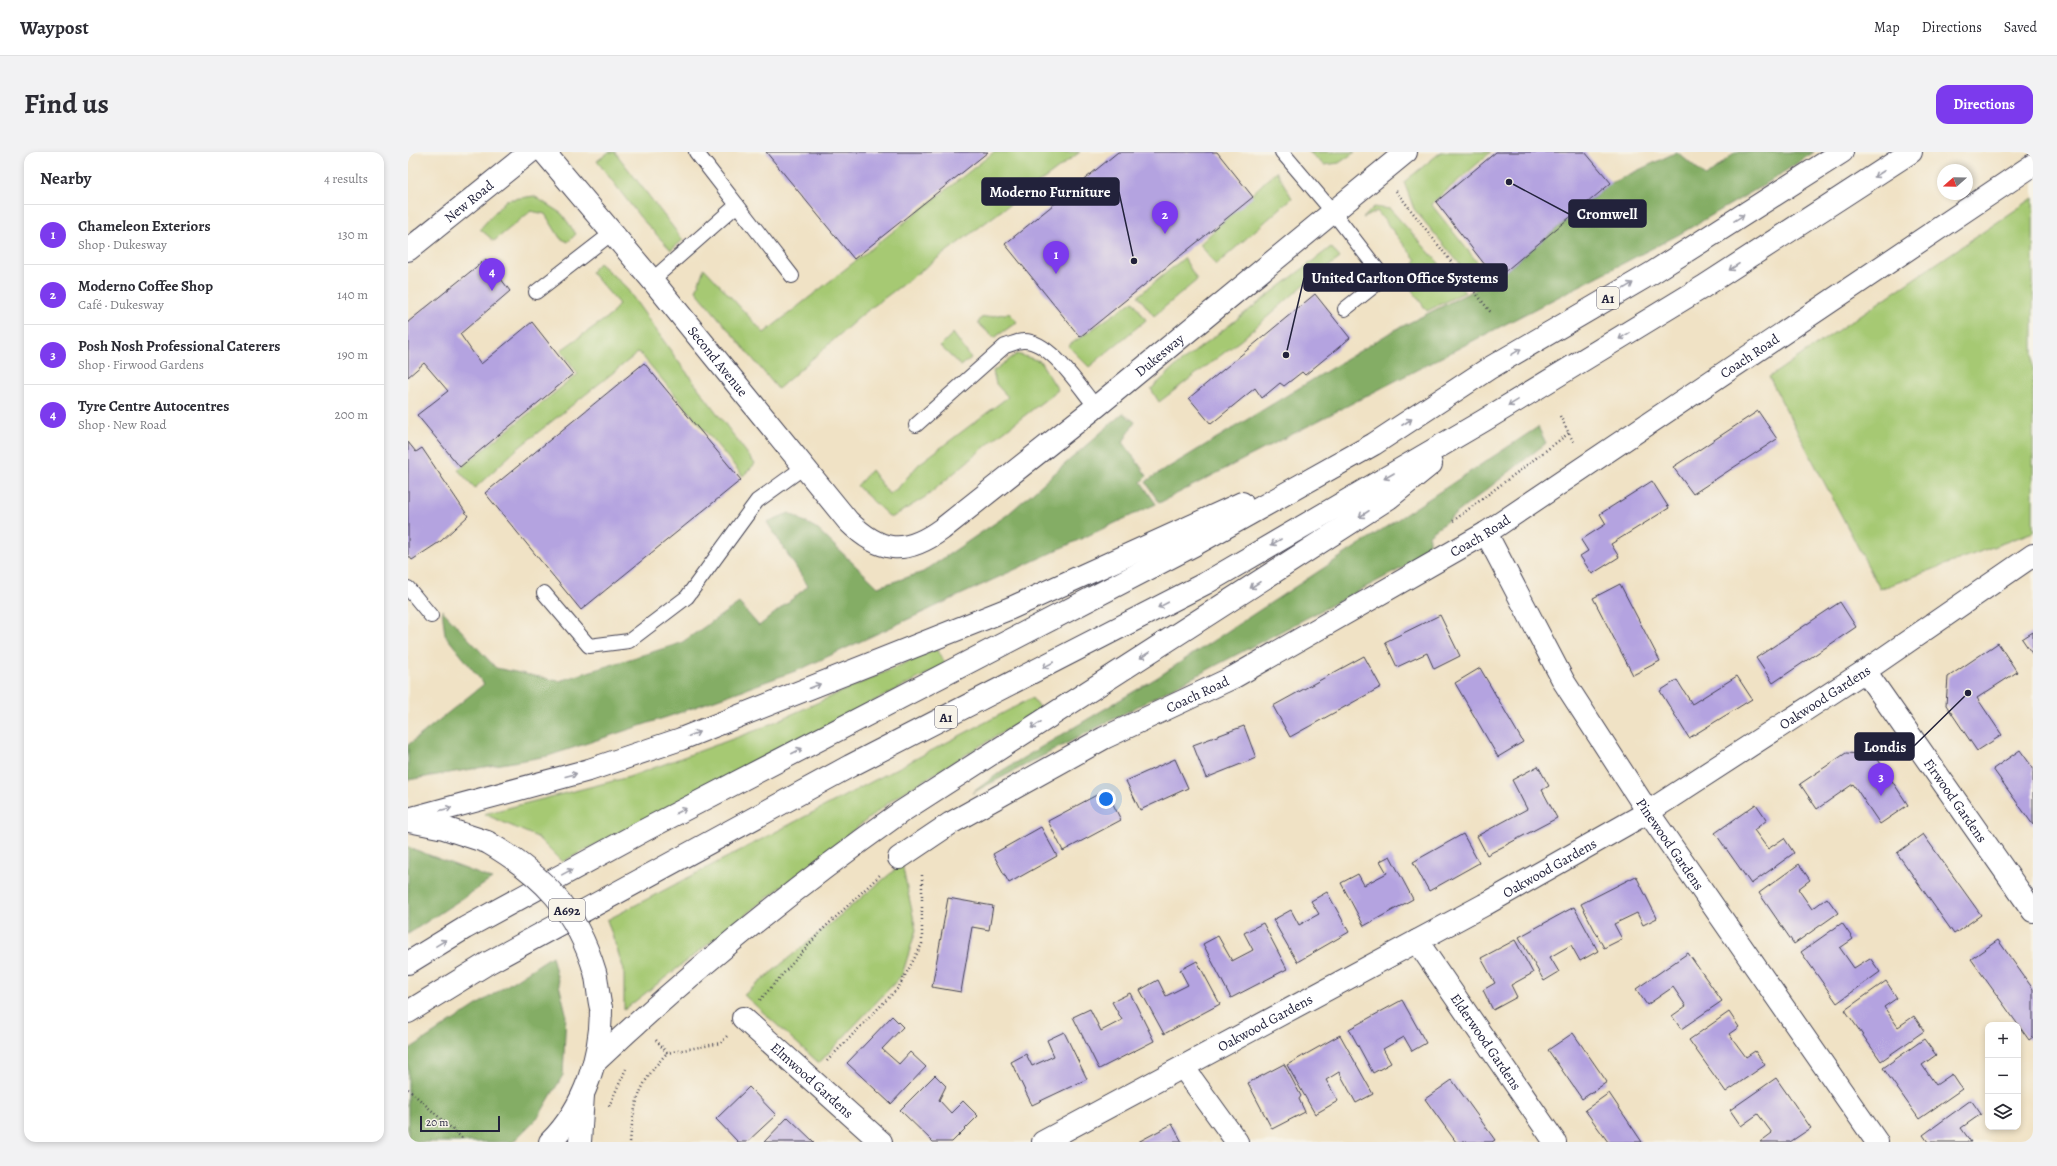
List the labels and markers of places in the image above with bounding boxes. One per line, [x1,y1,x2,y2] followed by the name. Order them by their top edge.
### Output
[982,178,1119,205] callout: Moderno Furniture
[1569,200,1646,227] callout: Cromwell
[1152,201,1178,234] pin: 2
[1043,241,1069,274] pin: 1
[479,258,505,291] pin: 4
[1304,264,1507,291] callout: United Carlton Office Systems
[1855,733,1914,760] callout: Londis
[1868,763,1894,796] pin: 3

